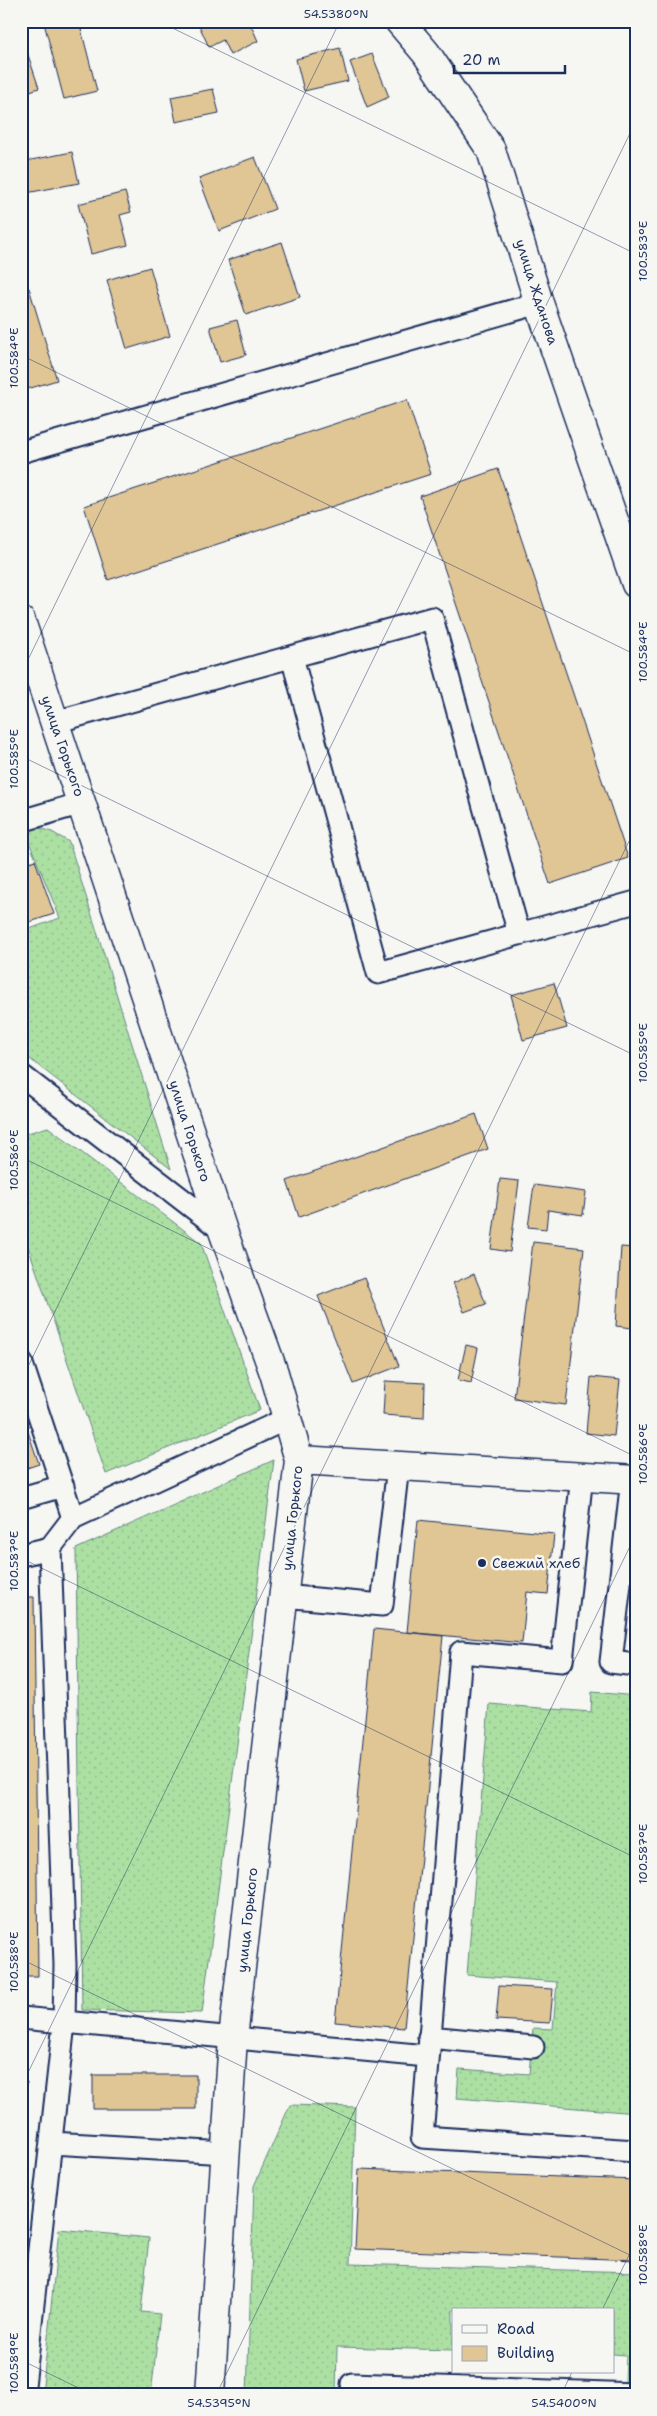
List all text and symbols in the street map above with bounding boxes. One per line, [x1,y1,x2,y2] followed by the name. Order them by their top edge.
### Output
[304,6,368,22] text: 54.5380°N
[454,42,566,74] scale bar
[462,50,501,70] text: 20 m
[635,221,651,281] text: 100.583°E
[511,237,563,347] street label: улица Жданова
[6,328,22,388] text: 100.584°E
[635,622,651,682] text: 100.584°E
[37,693,89,799] street label: улица Горького
[6,729,22,789] text: 100.585°E
[635,1023,651,1083] text: 100.585°E
[165,1078,215,1184] street label: улица Горького
[6,1129,22,1191] text: 100.586°E
[635,1423,651,1485] text: 100.586°E
[278,1465,306,1571] street label: улица Горького
[6,1531,22,1591] text: 100.587°E
[492,1554,580,1572] place label: Свежий хлеб
[476,1557,488,1569] marker: Свежий хлеб
[635,1824,651,1884] text: 100.587°E
[233,1867,261,1973] street label: улица Горького
[6,1931,22,1993] text: 100.588°E
[635,2224,651,2286] text: 100.588°E
[452,2308,614,2374] legend
[497,2319,535,2339] text: Road
[6,2333,22,2393] text: 100.589°E
[497,2343,554,2363] text: Building
[187,2395,251,2411] text: 54.5395°N
[531,2395,597,2411] text: 54.5400°N

